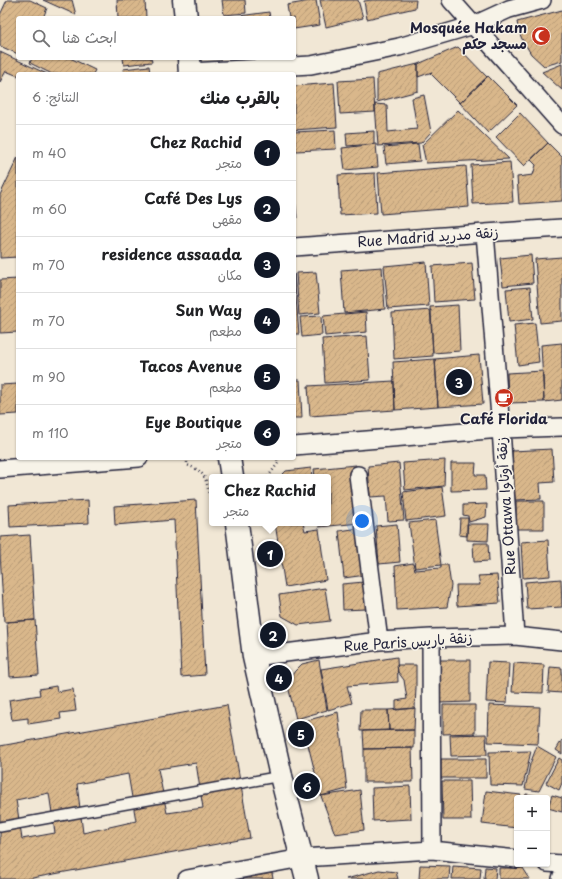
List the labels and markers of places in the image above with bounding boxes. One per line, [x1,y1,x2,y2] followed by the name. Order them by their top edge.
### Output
[410,17,527,55] place label: Mosquée Hakam مسجد حكم
[530,25,552,47] mosque icon: Mosquée Hakam مسجد حكم
[446,367,472,397] pin: 3
[493,387,515,409] cafe icon: Café Florida
[460,408,548,429] place label: Café Florida
[257,539,283,569] pin: 1
[260,620,286,650] pin: 2
[266,663,292,693] pin: 4
[288,719,314,749] pin: 5
[294,771,320,801] pin: 6

